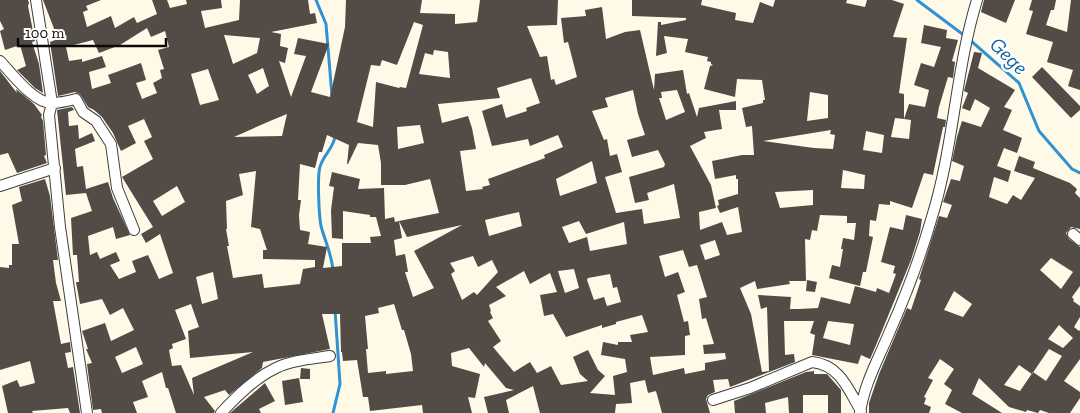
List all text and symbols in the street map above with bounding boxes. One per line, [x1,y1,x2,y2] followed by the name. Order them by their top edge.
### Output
[18,15,165,47] scale bar
[25,24,64,42] text: 100 m
[985,32,1034,80] water label: Gege

